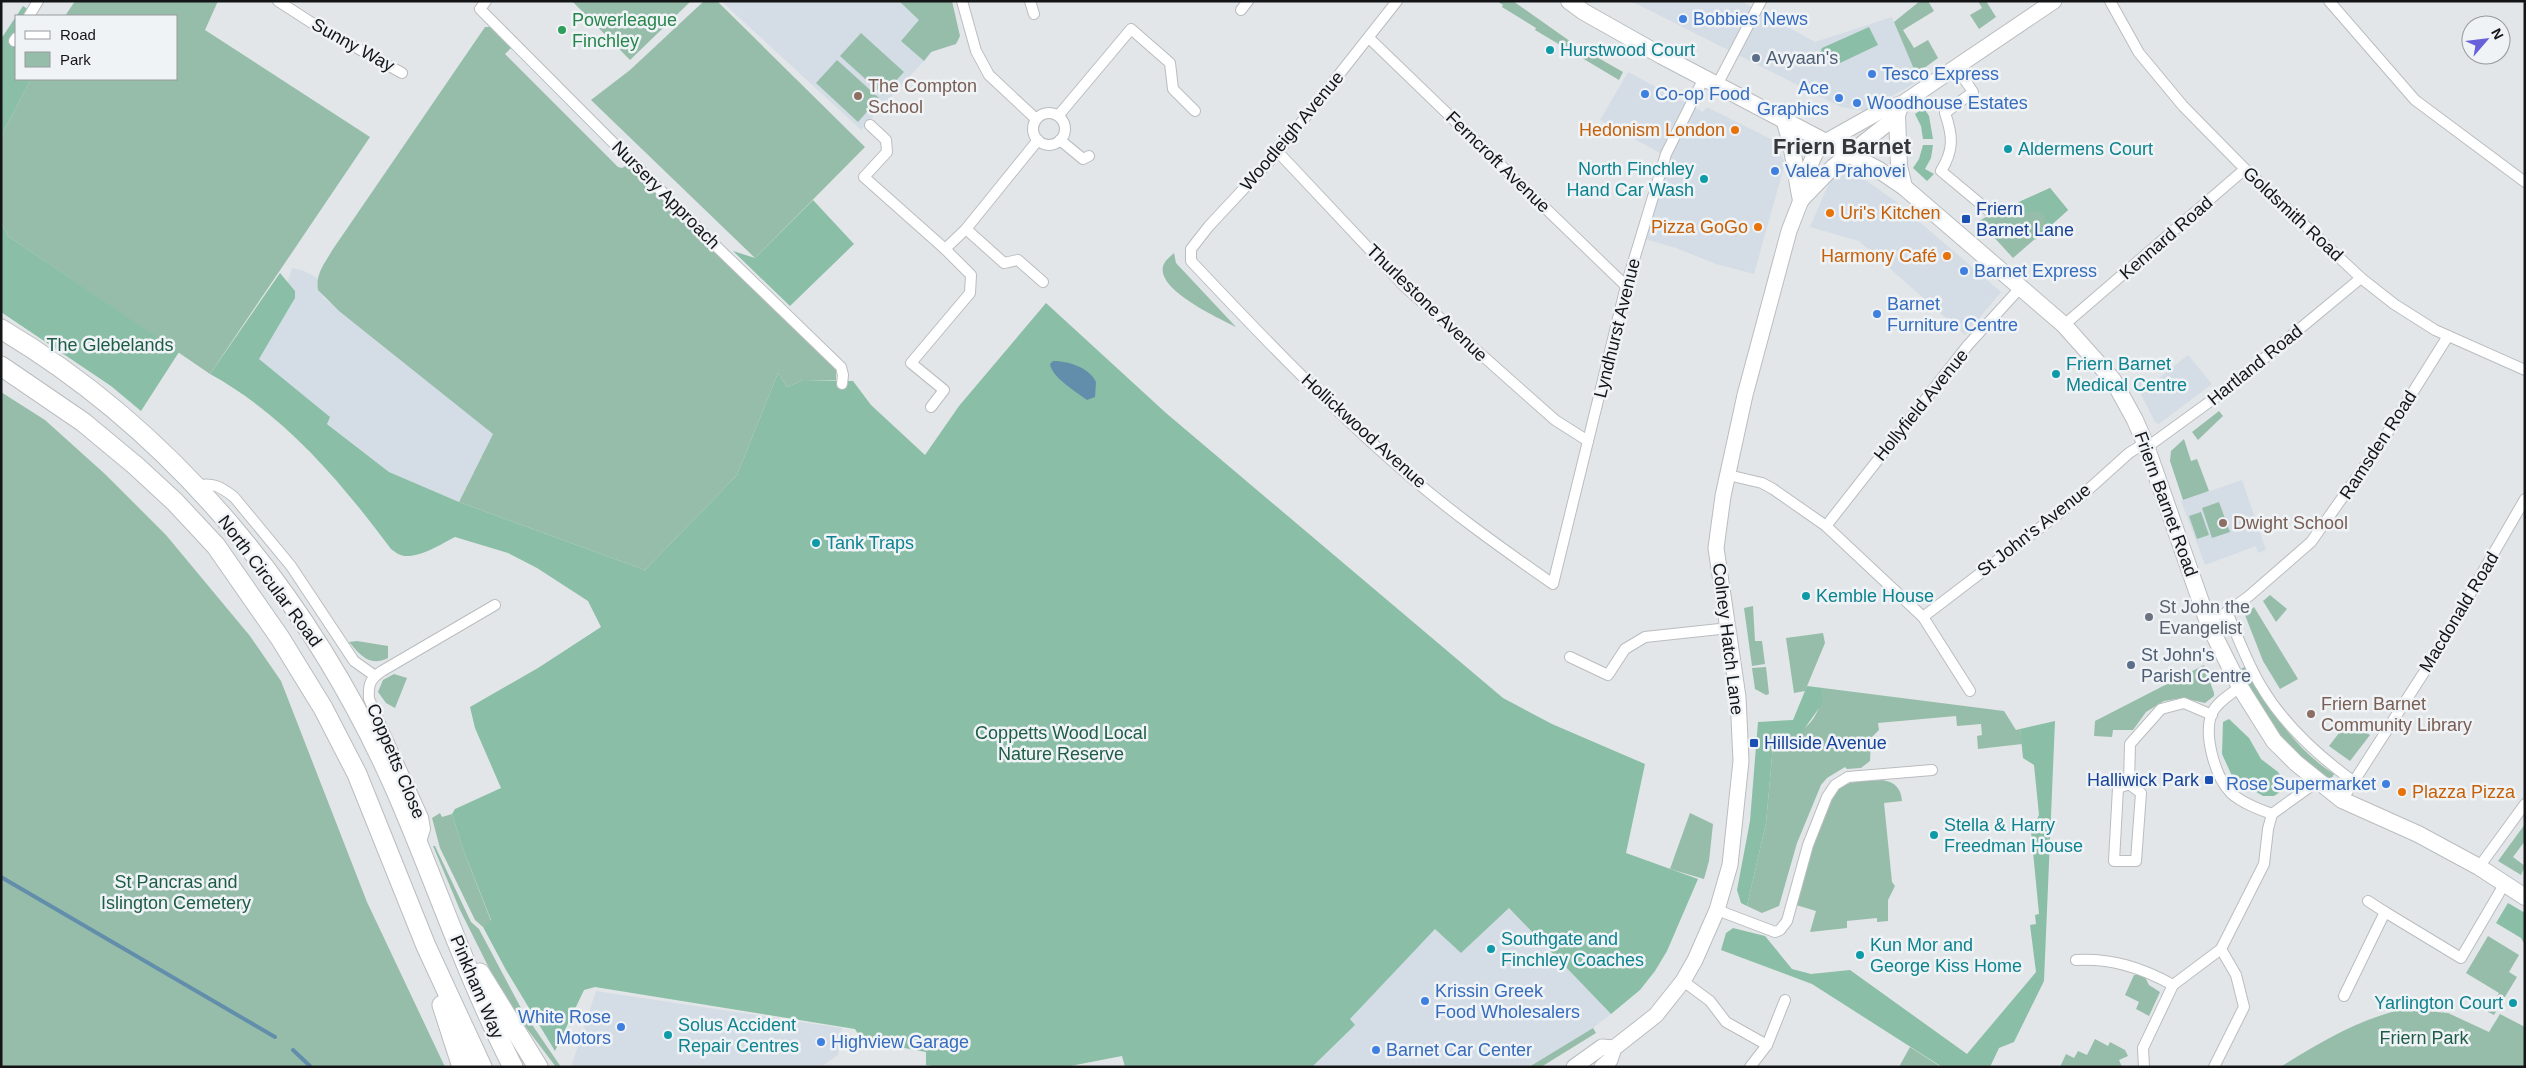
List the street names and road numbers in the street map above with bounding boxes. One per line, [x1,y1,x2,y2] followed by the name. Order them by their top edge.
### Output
[308,14,398,76] street label: Sunny Way
[1236,67,1348,195] street label: Woodleigh Avenue
[1442,107,1554,217] street label: Ferncroft Avenue
[608,137,724,253] street label: Nursery Approach
[2239,163,2347,265] street label: Goldsmith Road
[2116,192,2216,284] street label: Kennard Road
[1363,240,1491,366] street label: Thurlestone Avenue
[1590,256,1644,400] street label: Lyndhurst Avenue
[2204,321,2306,409] street label: Hartland Road
[1870,345,1972,465] street label: Hollyfield Avenue
[1298,370,1430,492] street label: Hollickwood Avenue
[2336,387,2420,503] street label: Ramsden Road
[2130,429,2202,579] street label: Friern Barnet Road
[1973,480,2095,580] street label: St John's Avenue
[214,511,326,651] street label: North Circular Road
[2415,549,2503,675] street label: Macdonald Road
[1709,562,1747,716] street label: Colney Hatch Lane
[363,700,429,822] street label: Coppetts Close
[446,932,508,1042] street label: Pinkham Way

